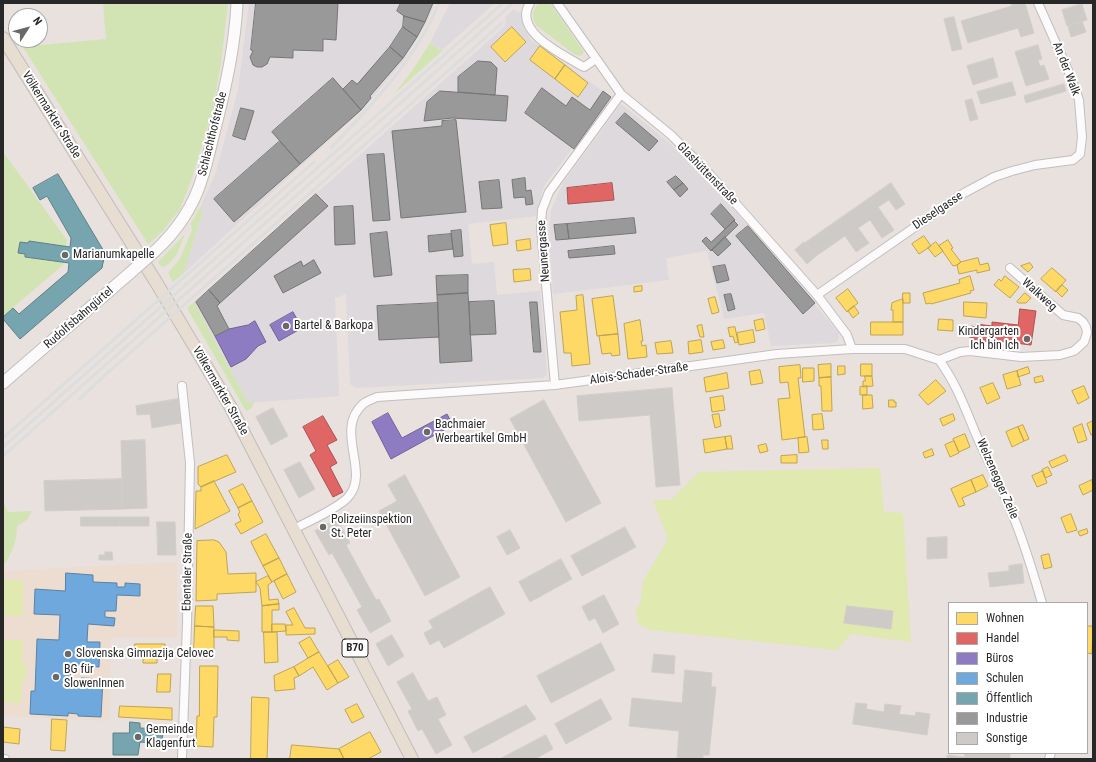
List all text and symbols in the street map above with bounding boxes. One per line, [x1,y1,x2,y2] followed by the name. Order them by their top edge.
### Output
[8,8,48,48] north arrow
[30,15,45,28] text: N
[1049,40,1083,98] street label: An der Walk
[18,69,84,161] street label: Völkermarkter Straße
[196,90,230,178] street label: Schlachthofstraße
[674,140,740,208] street label: Glashüttenstraße
[910,189,966,233] street label: Dieselgasse
[535,220,553,282] street label: Neunergasse
[73,248,154,262] place label: Marianumkapelle
[60,250,70,260] marker: Marianumkapelle
[1019,276,1059,314] street label: Walkweg
[41,284,117,352] street label: Rudolfsbahngürtel
[294,319,373,333] place label: Bartel & Barkopa
[281,321,291,331] marker: Bartel & Barkopa
[958,325,1019,353] place label: Kindergarten Ich bin Ich
[1022,334,1032,344] marker: Kindergarten Ich bin Ich
[189,344,251,438] street label: Völkermarkter Straße
[589,360,689,388] street label: Alois-Schader-Straße
[435,418,527,446] place label: Bachmaier Werbeartikel GmbH
[422,427,432,437] marker: Bachmaier Werbeartikel GmbH
[973,437,1021,521] street label: Welzenegger Zeile
[331,513,412,541] place label: Polizeiinspektion St. Peter
[318,522,328,532] marker: Polizeiinspektion St. Peter
[180,533,196,611] street label: Ebentaler Straße
[948,602,1088,754] legend
[986,611,1024,625] text: Wohnen
[986,631,1019,645] text: Handel
[342,639,368,657] road number: B70
[76,647,214,661] place label: Slovenska Gimnazija Celovec
[63,649,73,659] marker: Slovenska Gimnazija Celovec
[986,651,1013,665] text: Büros
[64,663,124,691] place label: BG für SlowenInnen
[986,671,1024,685] text: Schulen
[51,672,61,682] marker: BG für SlowenInnen
[986,691,1033,705] text: Öffentlich
[986,711,1028,725] text: Industrie
[146,723,196,751] place label: Gemeinde Klagenfurt
[986,731,1027,745] text: Sonstige
[133,732,143,742] marker: Gemeinde Klagenfurt

